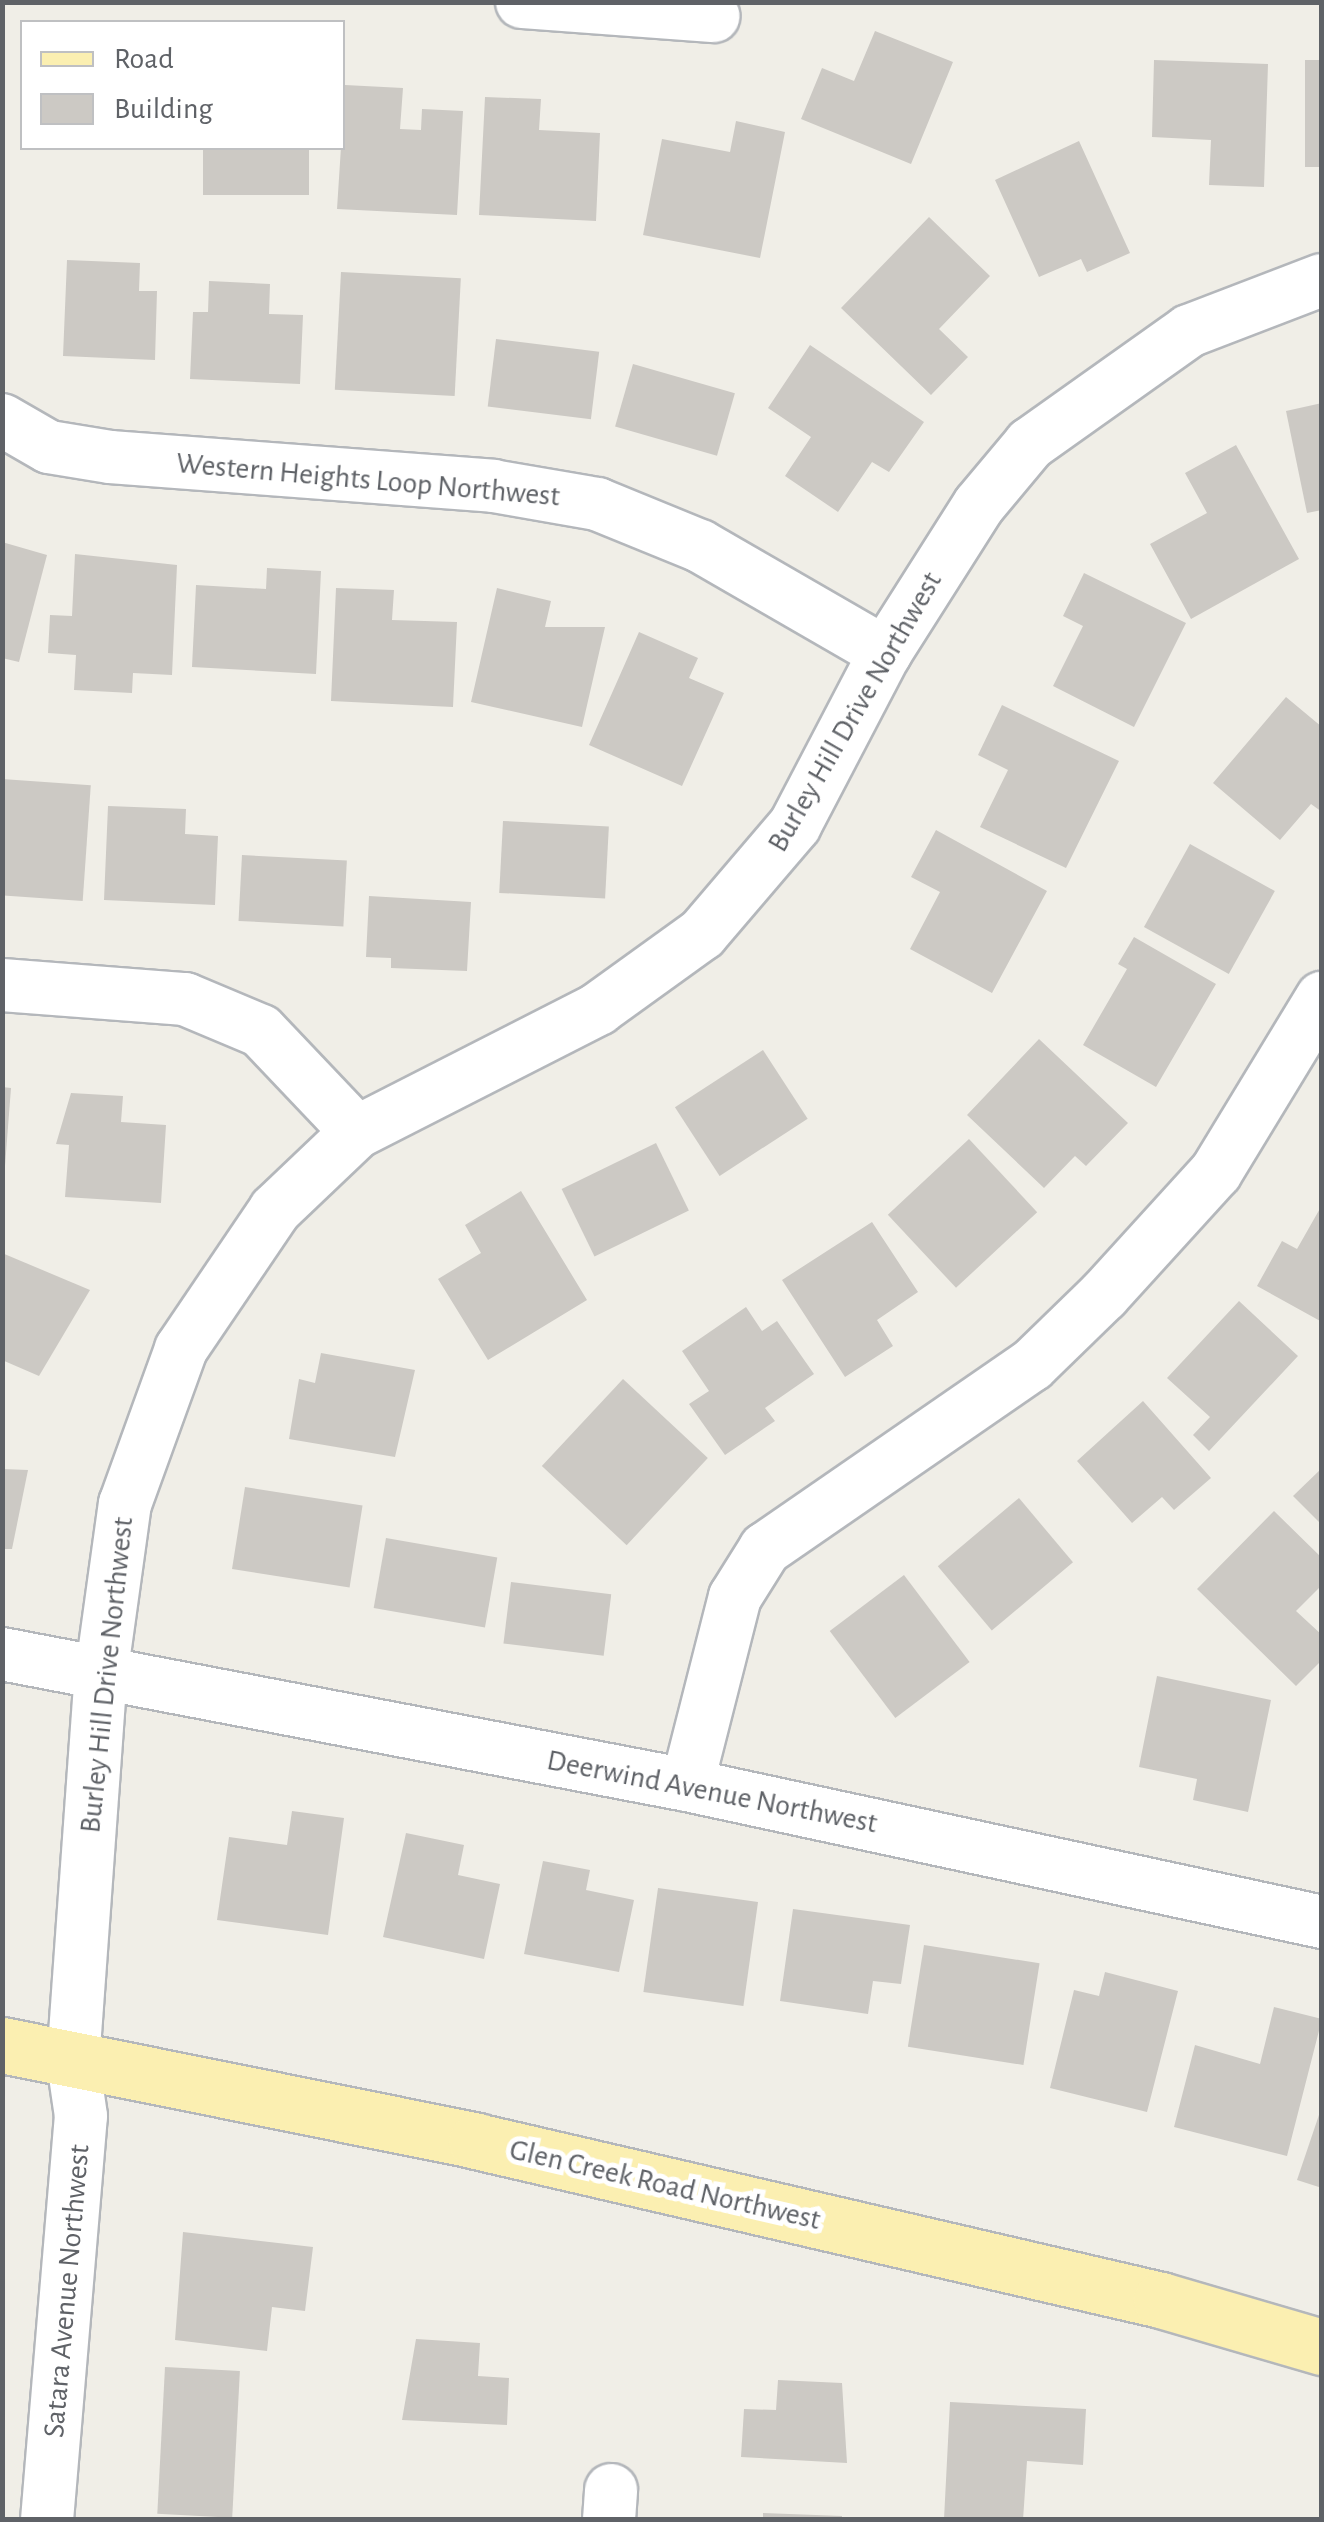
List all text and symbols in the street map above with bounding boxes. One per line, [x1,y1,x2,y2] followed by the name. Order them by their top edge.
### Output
[20,20,345,150] legend
[114,44,174,74] text: Road
[114,94,213,124] text: Building
[175,445,561,515] street label: Western Heights Loop Northwest
[760,565,950,859] street label: Burley Hill Drive Northwest
[72,1515,142,1835] street label: Burley Hill Drive Northwest
[544,1742,880,1842] street label: Deerwind Avenue Northwest
[506,2132,824,2238] street label: Glen Creek Road Northwest
[36,2143,98,2439] street label: Satara Avenue Northwest

